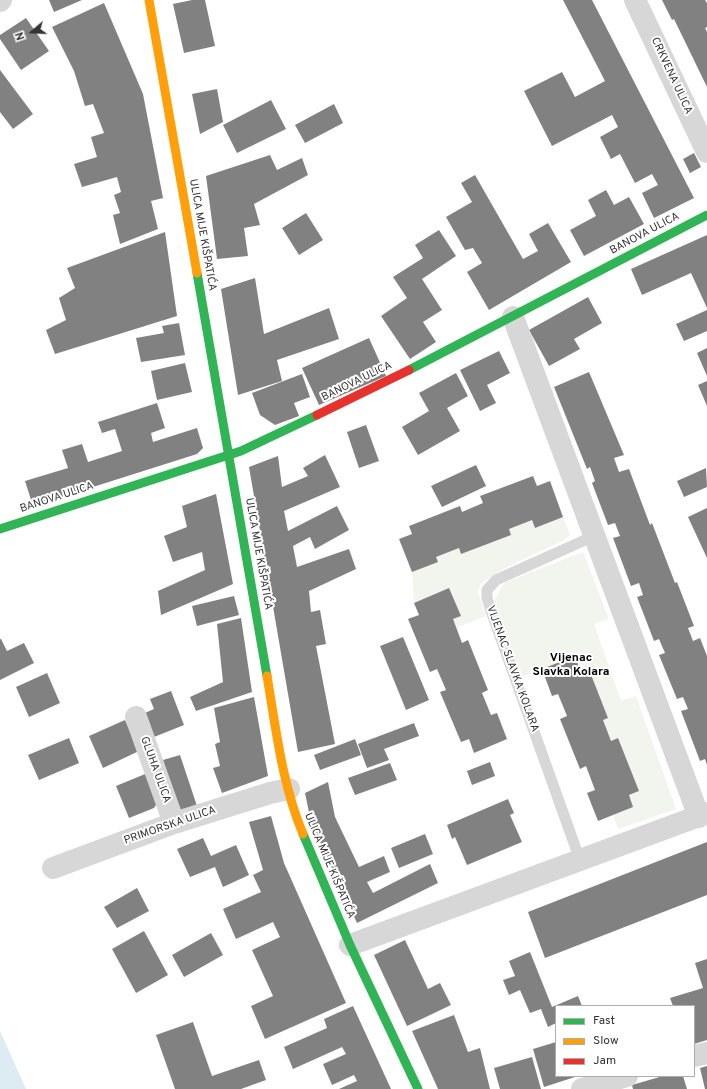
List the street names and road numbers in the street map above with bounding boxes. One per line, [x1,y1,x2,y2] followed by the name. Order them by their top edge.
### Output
[647,35,695,117] street label: CRKVENA ULICA
[186,178,218,292] street label: ULICA MIJE KIŠPATIĆA
[608,210,682,258] street label: BANOVA ULICA
[320,359,394,405] street label: BANOVA ULICA
[18,480,96,516] street label: BANOVA ULICA
[242,497,274,611] street label: ULICA MIJE KIŠPATIĆA
[483,604,541,734] street label: VIJENAC SLAVKA KOLARA
[137,735,173,805] street label: GLUHA ULICA
[122,804,218,848] street label: PRIMORSKA ULICA
[301,811,357,921] street label: ULICA MIJE KIŠPATIĆA

